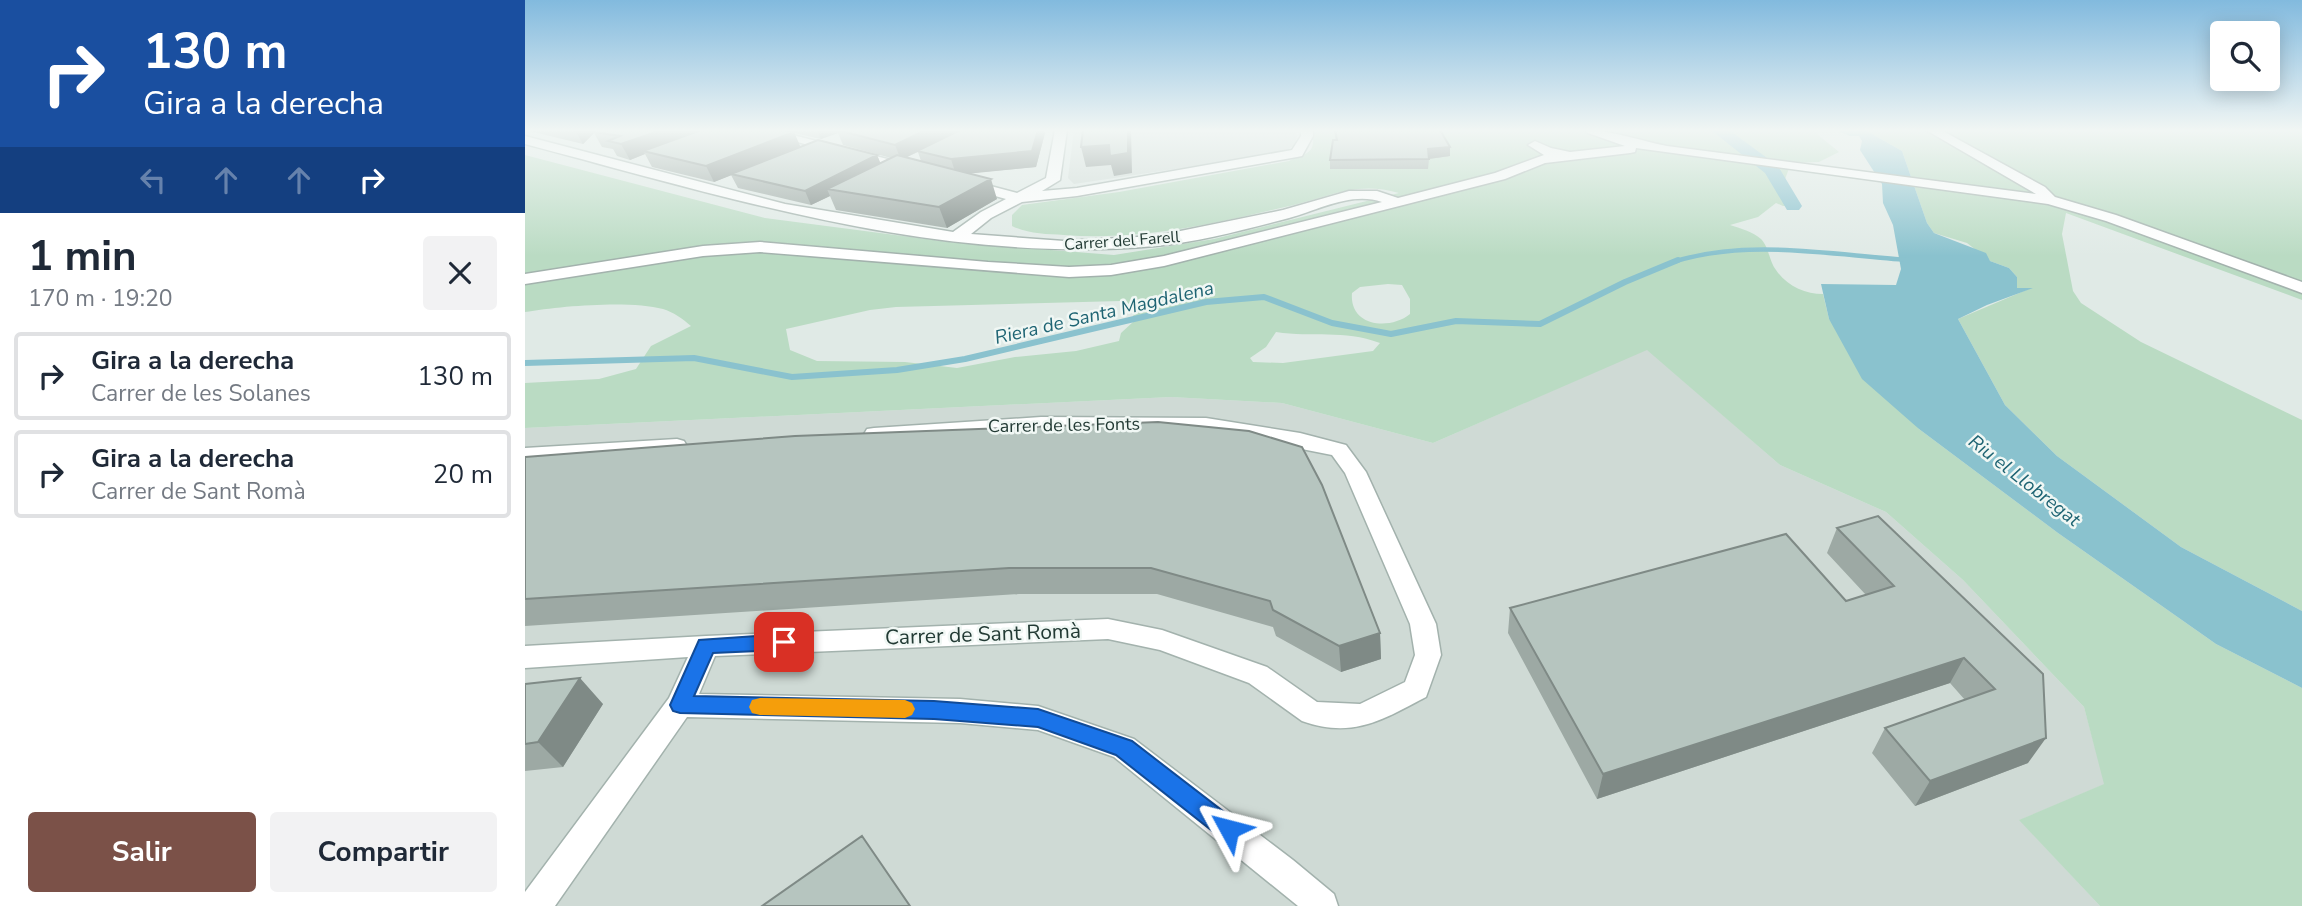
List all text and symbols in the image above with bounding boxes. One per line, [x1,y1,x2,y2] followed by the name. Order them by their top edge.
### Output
[143,18,287,85] text: 130 m
[2210,21,2280,91] map controls
[2210,21,2280,91] button: search
[28,28,119,119] icon: right
[143,82,384,125] text: Gira a la derecha
[134,161,172,199] icon: left
[207,161,245,199] icon: ahead
[280,161,318,199] icon: ahead
[353,161,391,199] icon: right
[1063,226,1181,256] street label: Carrer del Farell
[28,228,137,285] text: 1 min
[423,236,497,310] button: close
[992,275,1216,351] water label: Riera de Santa Magdalena
[28,283,173,314] text: 170 m · 19:20
[91,343,294,378] text: Gira a la derecha
[32,357,70,395] icon: right
[417,359,493,394] text: 130 m
[91,378,311,409] text: Carrer de les Solanes
[988,412,1140,438] street label: Carrer de les Fonts
[1963,429,2087,534] water label: Riu el Llobregat
[91,441,294,476] text: Gira a la derecha
[32,455,70,493] icon: right
[433,457,493,492] text: 20 m
[91,476,306,507] text: Carrer de Sant Romà
[754,612,814,672] pin
[885,617,1081,651] street label: Carrer de Sant Romà
[765,623,803,661] icon: arrive
[1192,792,1266,866] position arrow
[28,812,256,892] button: Salir
[270,812,497,892] button: Compartir

